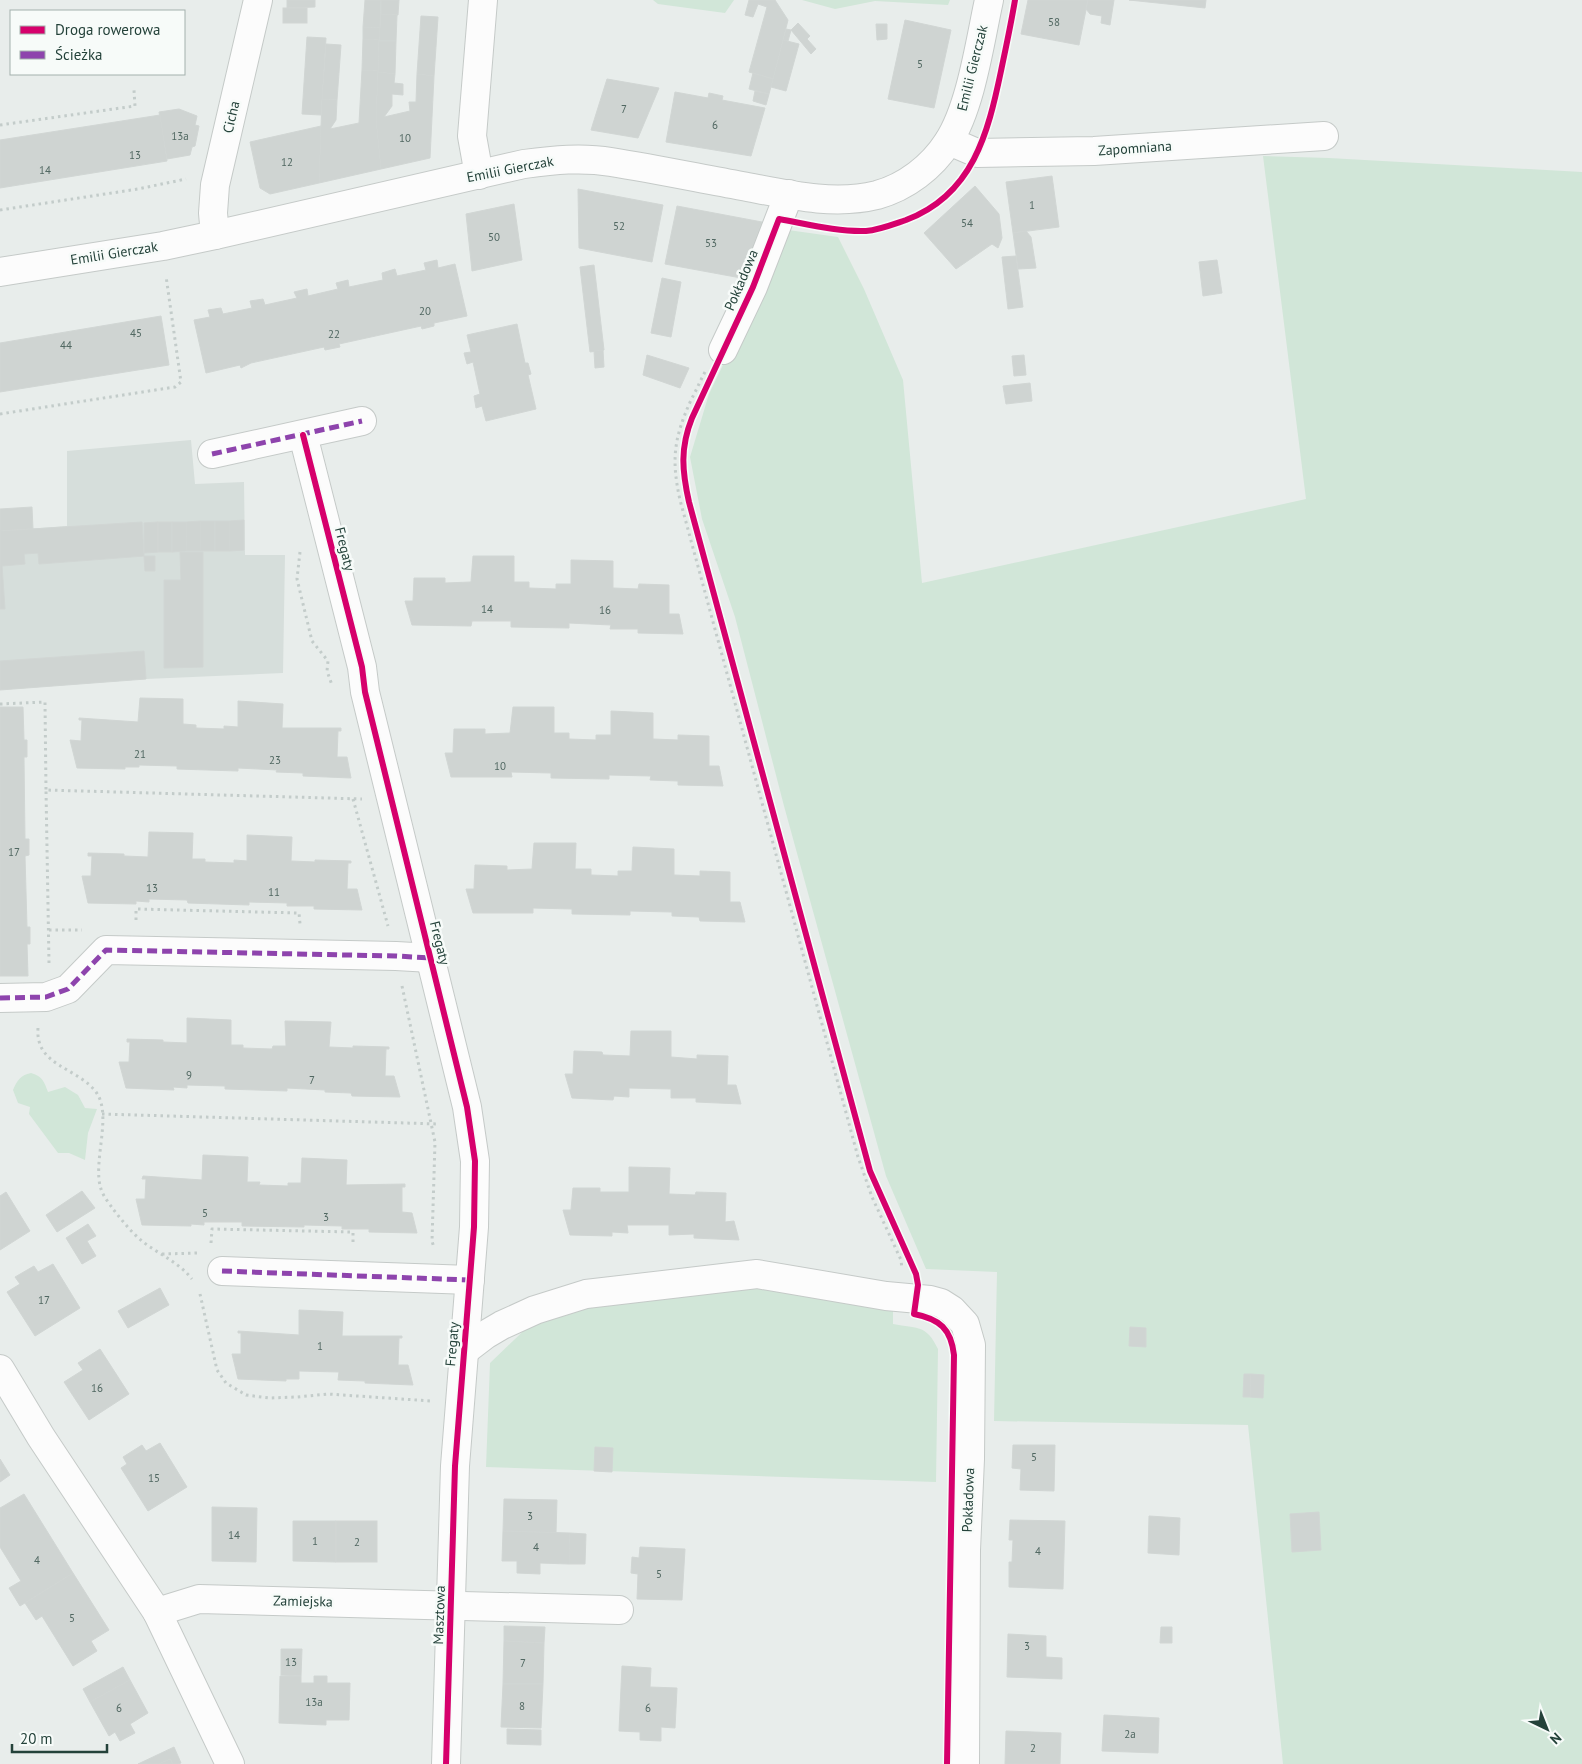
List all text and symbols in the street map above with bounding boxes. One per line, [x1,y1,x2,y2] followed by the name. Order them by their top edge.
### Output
[10,10,185,75] legend
[1048,15,1060,29] house number: 58
[55,20,160,39] text: Droga rowerowa
[953,23,991,113] street label: Emilii Gierczak
[55,45,103,64] text: Ścieżka
[917,57,923,71] house number: 5
[219,99,243,135] street label: Cicha
[621,102,627,116] house number: 7
[712,118,718,132] house number: 6
[171,129,189,143] house number: 13a
[399,131,411,145] house number: 10
[1098,136,1172,160] street label: Zapomniana
[129,148,141,162] house number: 13
[465,152,555,186] street label: Emilii Gierczak
[281,155,293,169] house number: 12
[39,163,51,177] house number: 14
[1029,198,1035,212] house number: 1
[961,216,973,230] house number: 54
[613,219,625,233] house number: 52
[488,230,500,244] house number: 50
[705,236,717,250] house number: 53
[69,237,159,269] street label: Emilii Gierczak
[720,247,762,313] street label: Pokładowa
[419,304,431,318] house number: 20
[130,326,142,340] house number: 45
[328,327,340,341] house number: 22
[60,338,72,352] house number: 44
[331,525,359,573] street label: Fregaty
[481,602,493,616] house number: 14
[599,603,611,617] house number: 16
[134,747,146,761] house number: 21
[269,753,281,767] house number: 23
[494,759,506,773] house number: 10
[8,845,20,859] house number: 17
[146,881,158,895] house number: 13
[268,885,280,899] house number: 11
[426,919,454,967] street label: Fregaty
[186,1068,192,1082] house number: 9
[309,1073,315,1087] house number: 7
[202,1206,208,1220] house number: 5
[323,1210,329,1224] house number: 3
[38,1293,50,1307] house number: 17
[441,1320,463,1367] street label: Fregaty
[317,1339,323,1353] house number: 1
[91,1381,103,1395] house number: 16
[1031,1450,1037,1464] house number: 5
[958,1467,978,1533] street label: Pokładowa
[148,1471,160,1485] house number: 15
[527,1509,533,1523] house number: 3
[228,1528,240,1542] house number: 14
[312,1534,318,1548] house number: 1
[354,1535,360,1549] house number: 2
[533,1540,539,1554] house number: 4
[1035,1544,1041,1558] house number: 4
[34,1553,40,1567] house number: 4
[656,1567,662,1581] house number: 5
[429,1585,449,1645] street label: Masztowa
[273,1591,333,1611] street label: Zamiejska
[69,1611,75,1625] house number: 5
[1024,1639,1030,1653] house number: 3
[285,1655,297,1669] house number: 13
[520,1656,526,1670] house number: 7
[305,1695,323,1709] house number: 13a
[519,1699,525,1713] house number: 8
[116,1701,122,1715] house number: 6
[645,1701,651,1715] house number: 6
[1522,1704,1572,1754] north arrow
[12,1722,108,1754] scale bar
[1124,1727,1136,1741] house number: 2a
[20,1729,53,1748] text: 20 m
[1546,1729,1565,1748] text: N
[1030,1741,1036,1755] house number: 2

